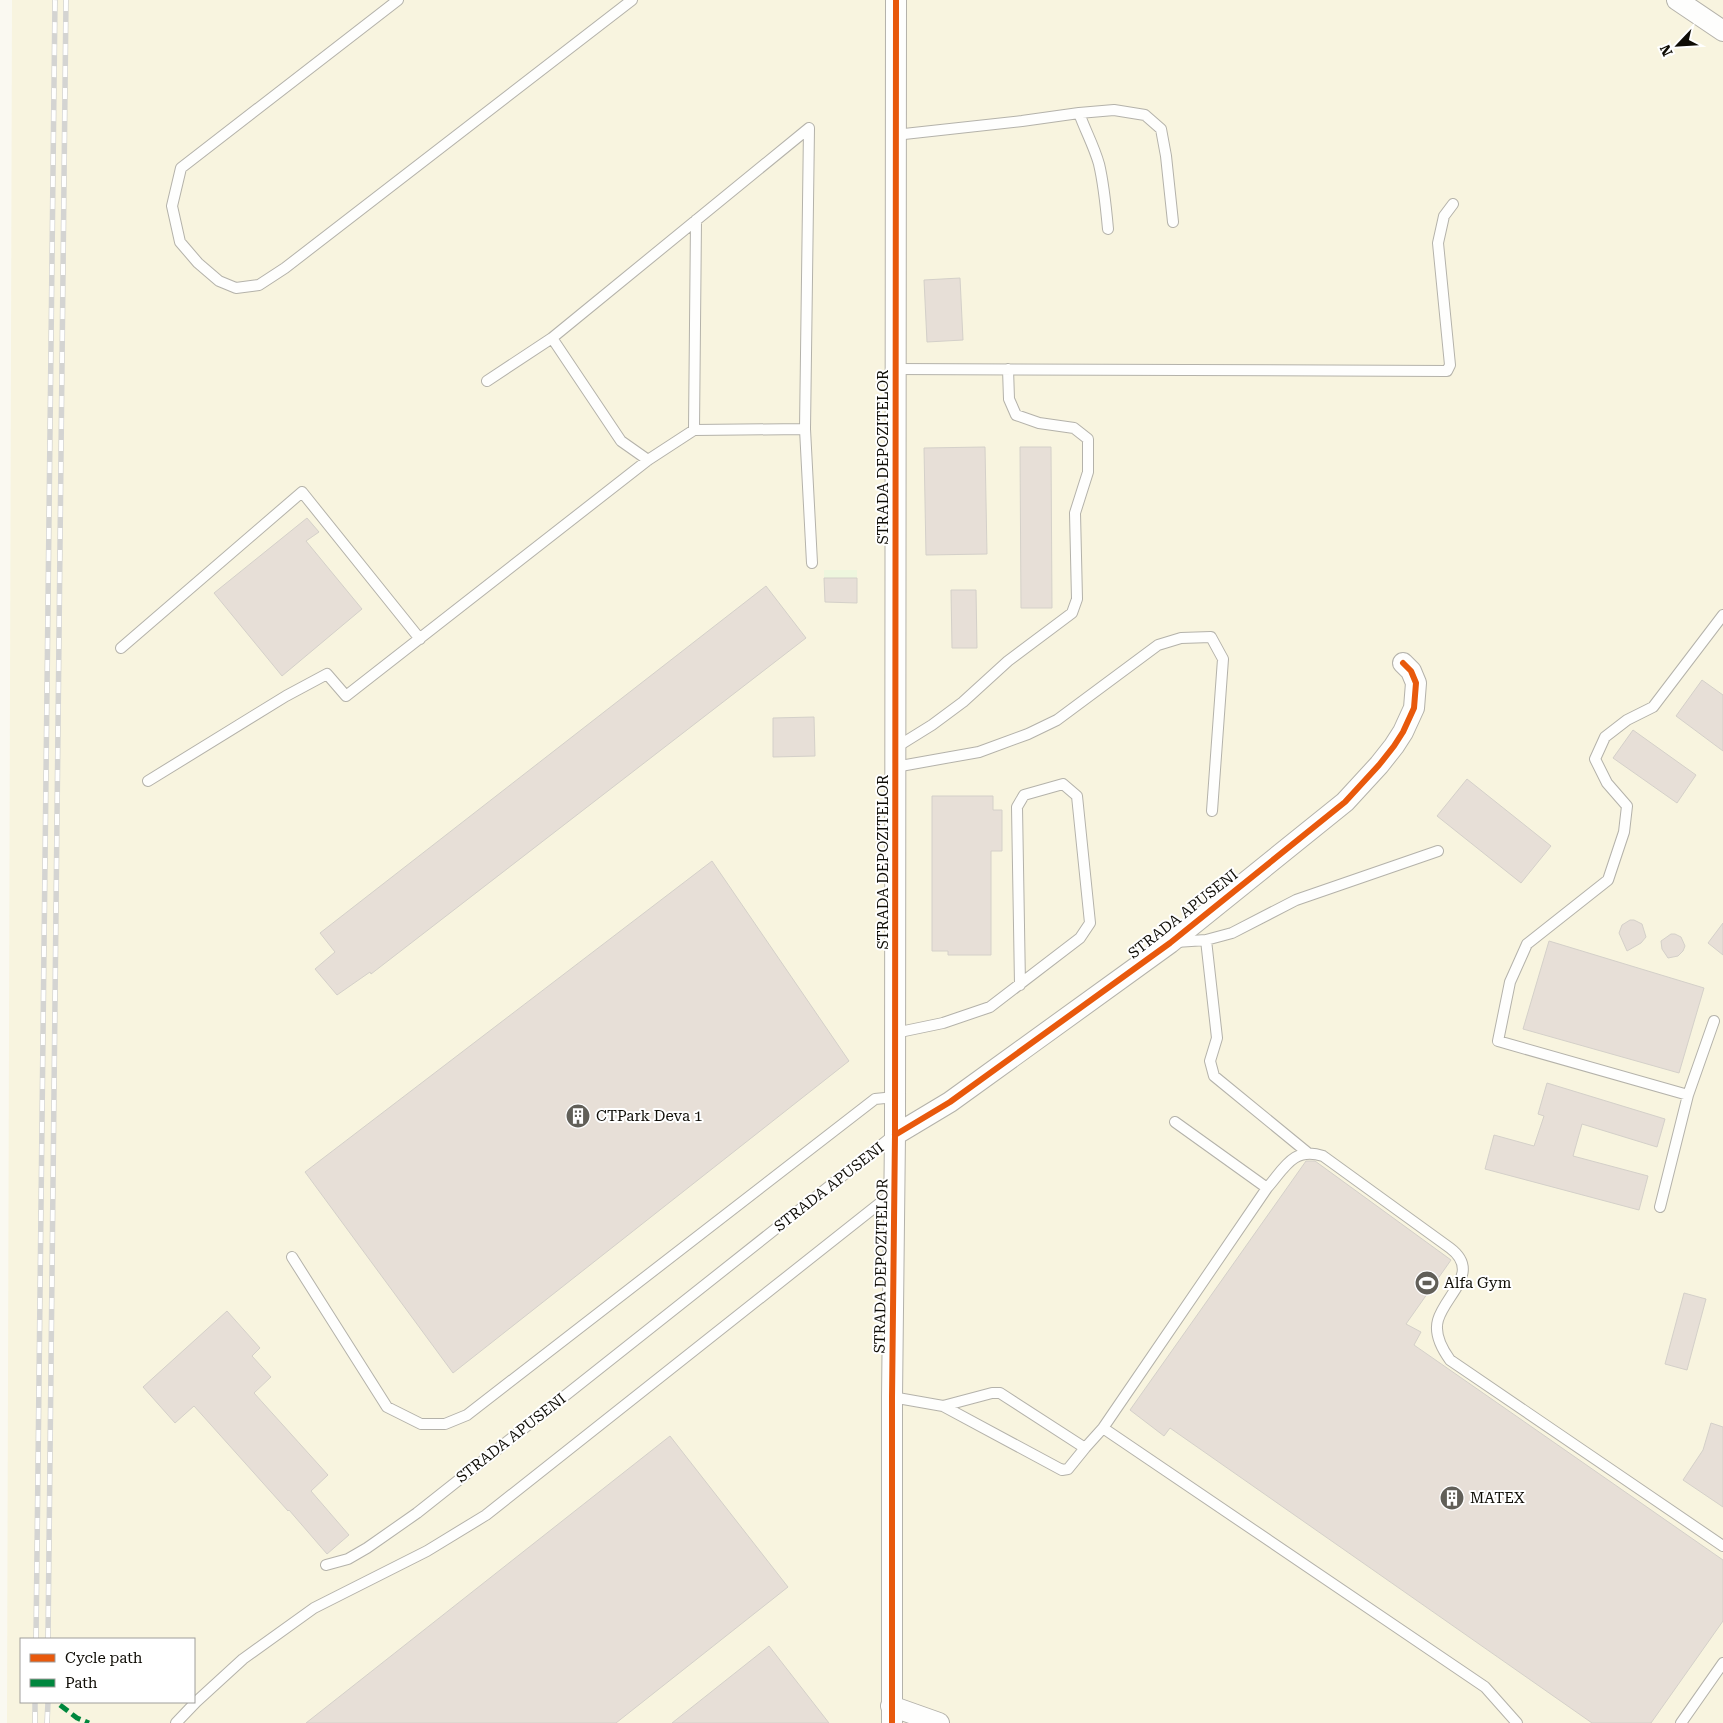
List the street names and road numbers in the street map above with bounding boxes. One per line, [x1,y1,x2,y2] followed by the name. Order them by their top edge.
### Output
[874,369,892,545] street label: STRADA DEPOZITELOR
[874,774,892,950] street label: STRADA DEPOZITELOR
[1125,866,1241,962] street label: STRADA APUSENI
[771,1139,887,1235] street label: STRADA APUSENI
[870,1178,892,1354] street label: STRADA DEPOZITELOR
[453,1390,569,1486] street label: STRADA APUSENI

